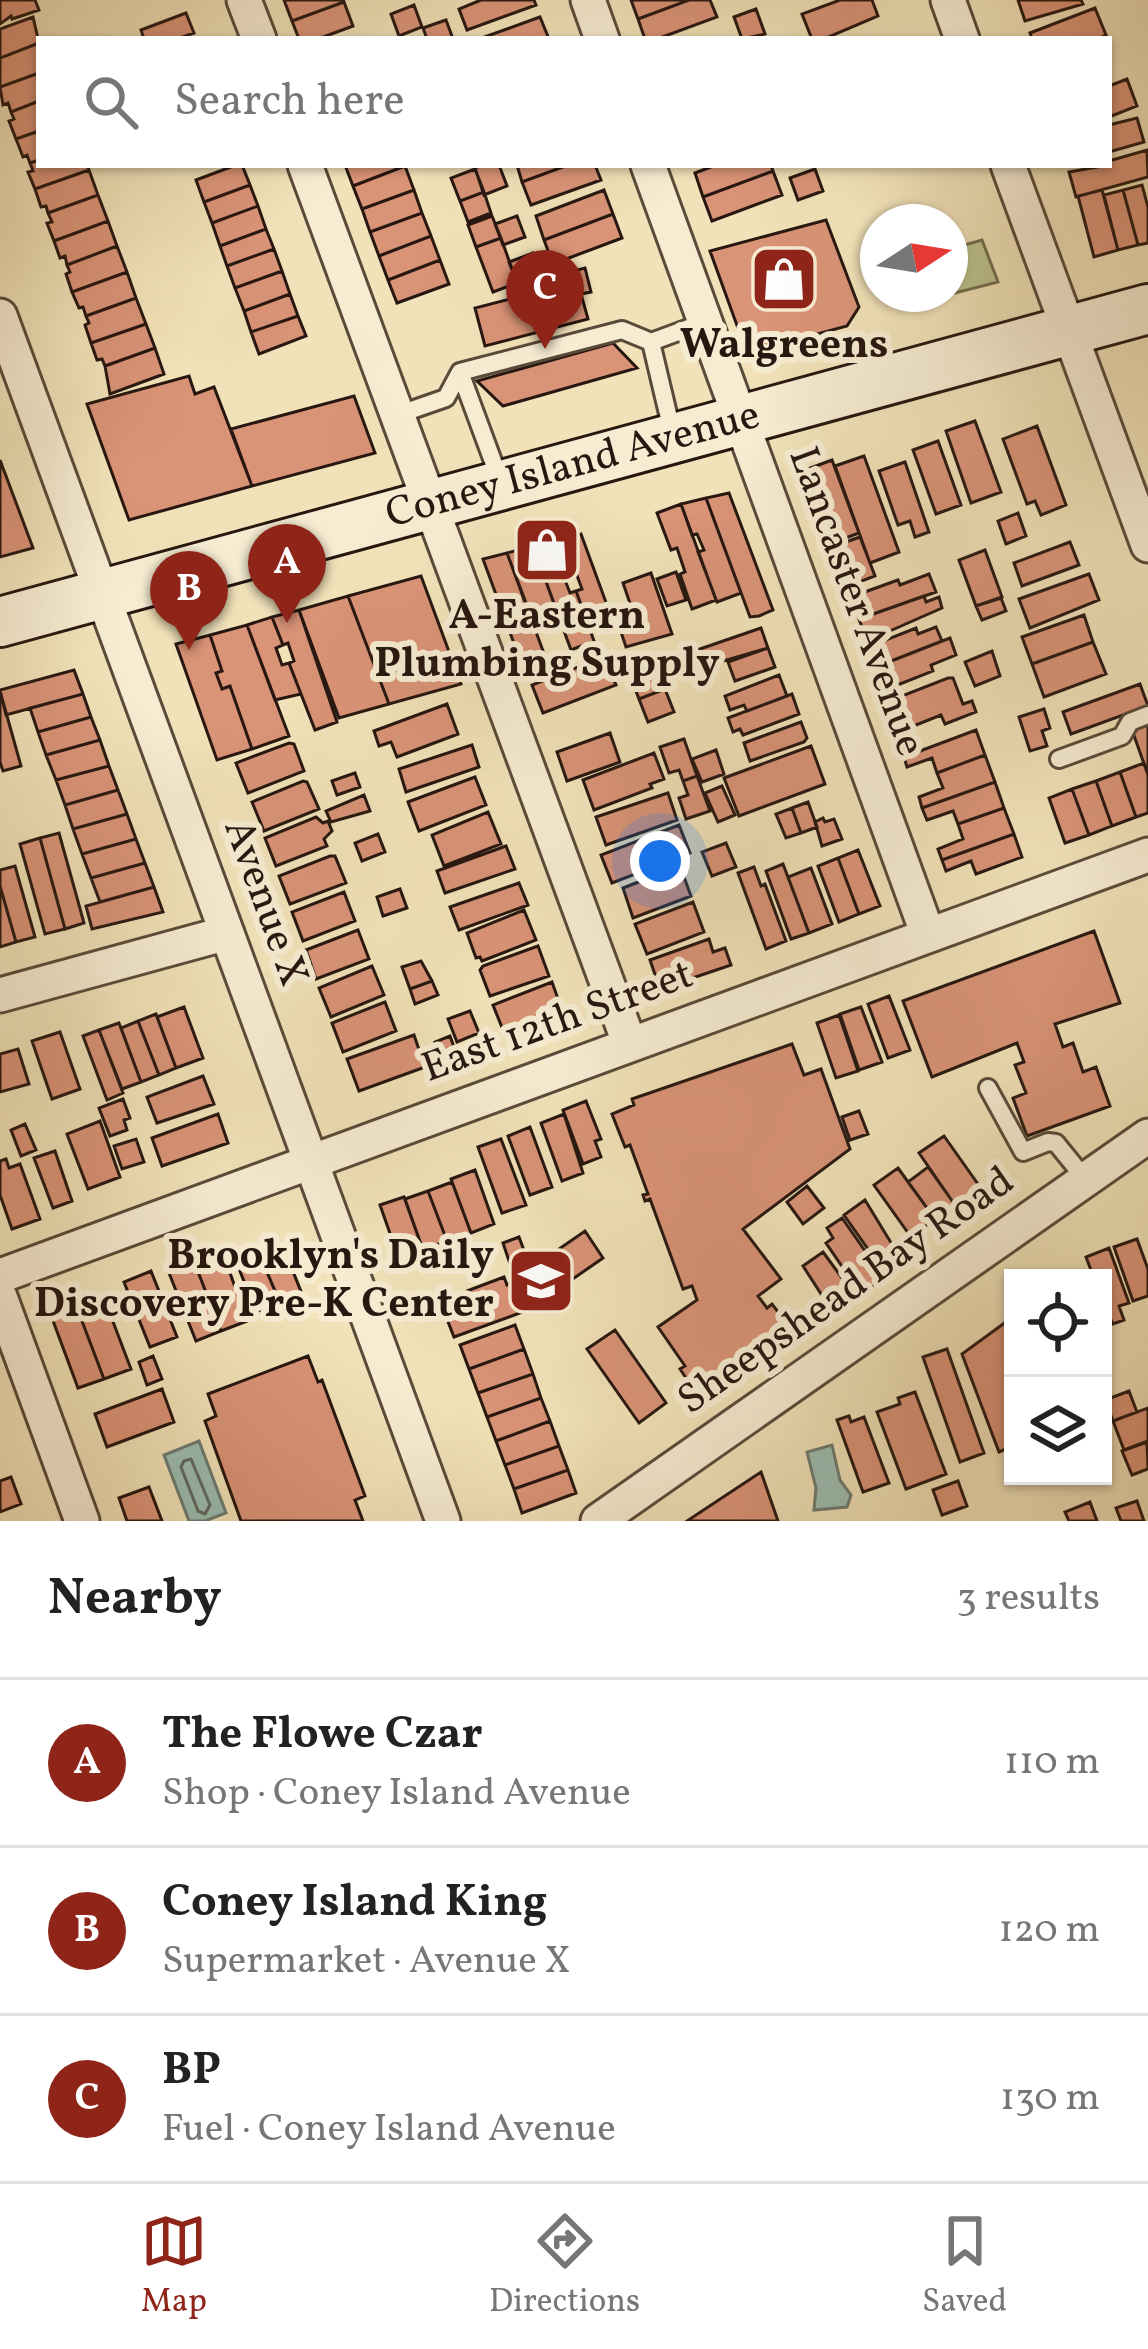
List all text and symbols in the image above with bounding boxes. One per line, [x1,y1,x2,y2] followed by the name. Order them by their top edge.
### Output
[36,36,1112,168] search box
[78,69,144,135] icon: search
[174,71,405,134] text: Search here
[860,204,968,312] north arrow
[749,244,819,314] shop icon: Walgreens
[506,250,584,349] pin: C
[680,317,888,376] place label: Walgreens
[379,387,767,545] street label: Coney Island Avenue
[772,439,938,765] street label: Lancaster Avenue
[512,515,582,585] shop icon: A-Eastern Plumbing Supply
[248,524,326,623] pin: A
[150,551,228,650] pin: B
[374,588,720,695] place label: A-Eastern Plumbing Supply
[207,811,321,995] street label: Avenue X
[630,831,690,891] your location
[414,947,702,1099] street label: East 12th Street
[667,1154,1027,1430] street label: Sheepshead Bay Road
[34,1228,494,1335] place label: Brooklyn's Daily Discovery Pre-K Center
[506,1246,576,1316] school or university icon: Brooklyn's Daily Discovery Pre-K Center
[1004,1269,1112,1485] map controls
[1004,1269,1112,1377] button: locate
[1004,1377,1112,1485] button: layers
[48,1564,222,1635] text: Nearby
[957,1572,1100,1626] text: 3 results
[162,1704,483,1767] text: The Flowe Czar
[73,1736,101,1790] text: A
[1004,1736,1100,1790] text: 110 m
[162,1767,631,1821] text: Shop · Coney Island Avenue
[162,1872,548,1935] text: Coney Island King
[74,1904,100,1958] text: B
[999,1904,1100,1958] text: 120 m
[162,1935,570,1989] text: Supermarket · Avenue X
[162,2040,221,2103] text: BP
[74,2072,100,2126] text: C
[1000,2072,1100,2126] text: 130 m
[162,2103,616,2157] text: Fuel · Coney Island Avenue
[141,2208,207,2326] tab: Map
[489,2208,640,2326] tab: Directions
[922,2208,1007,2326] tab: Saved

